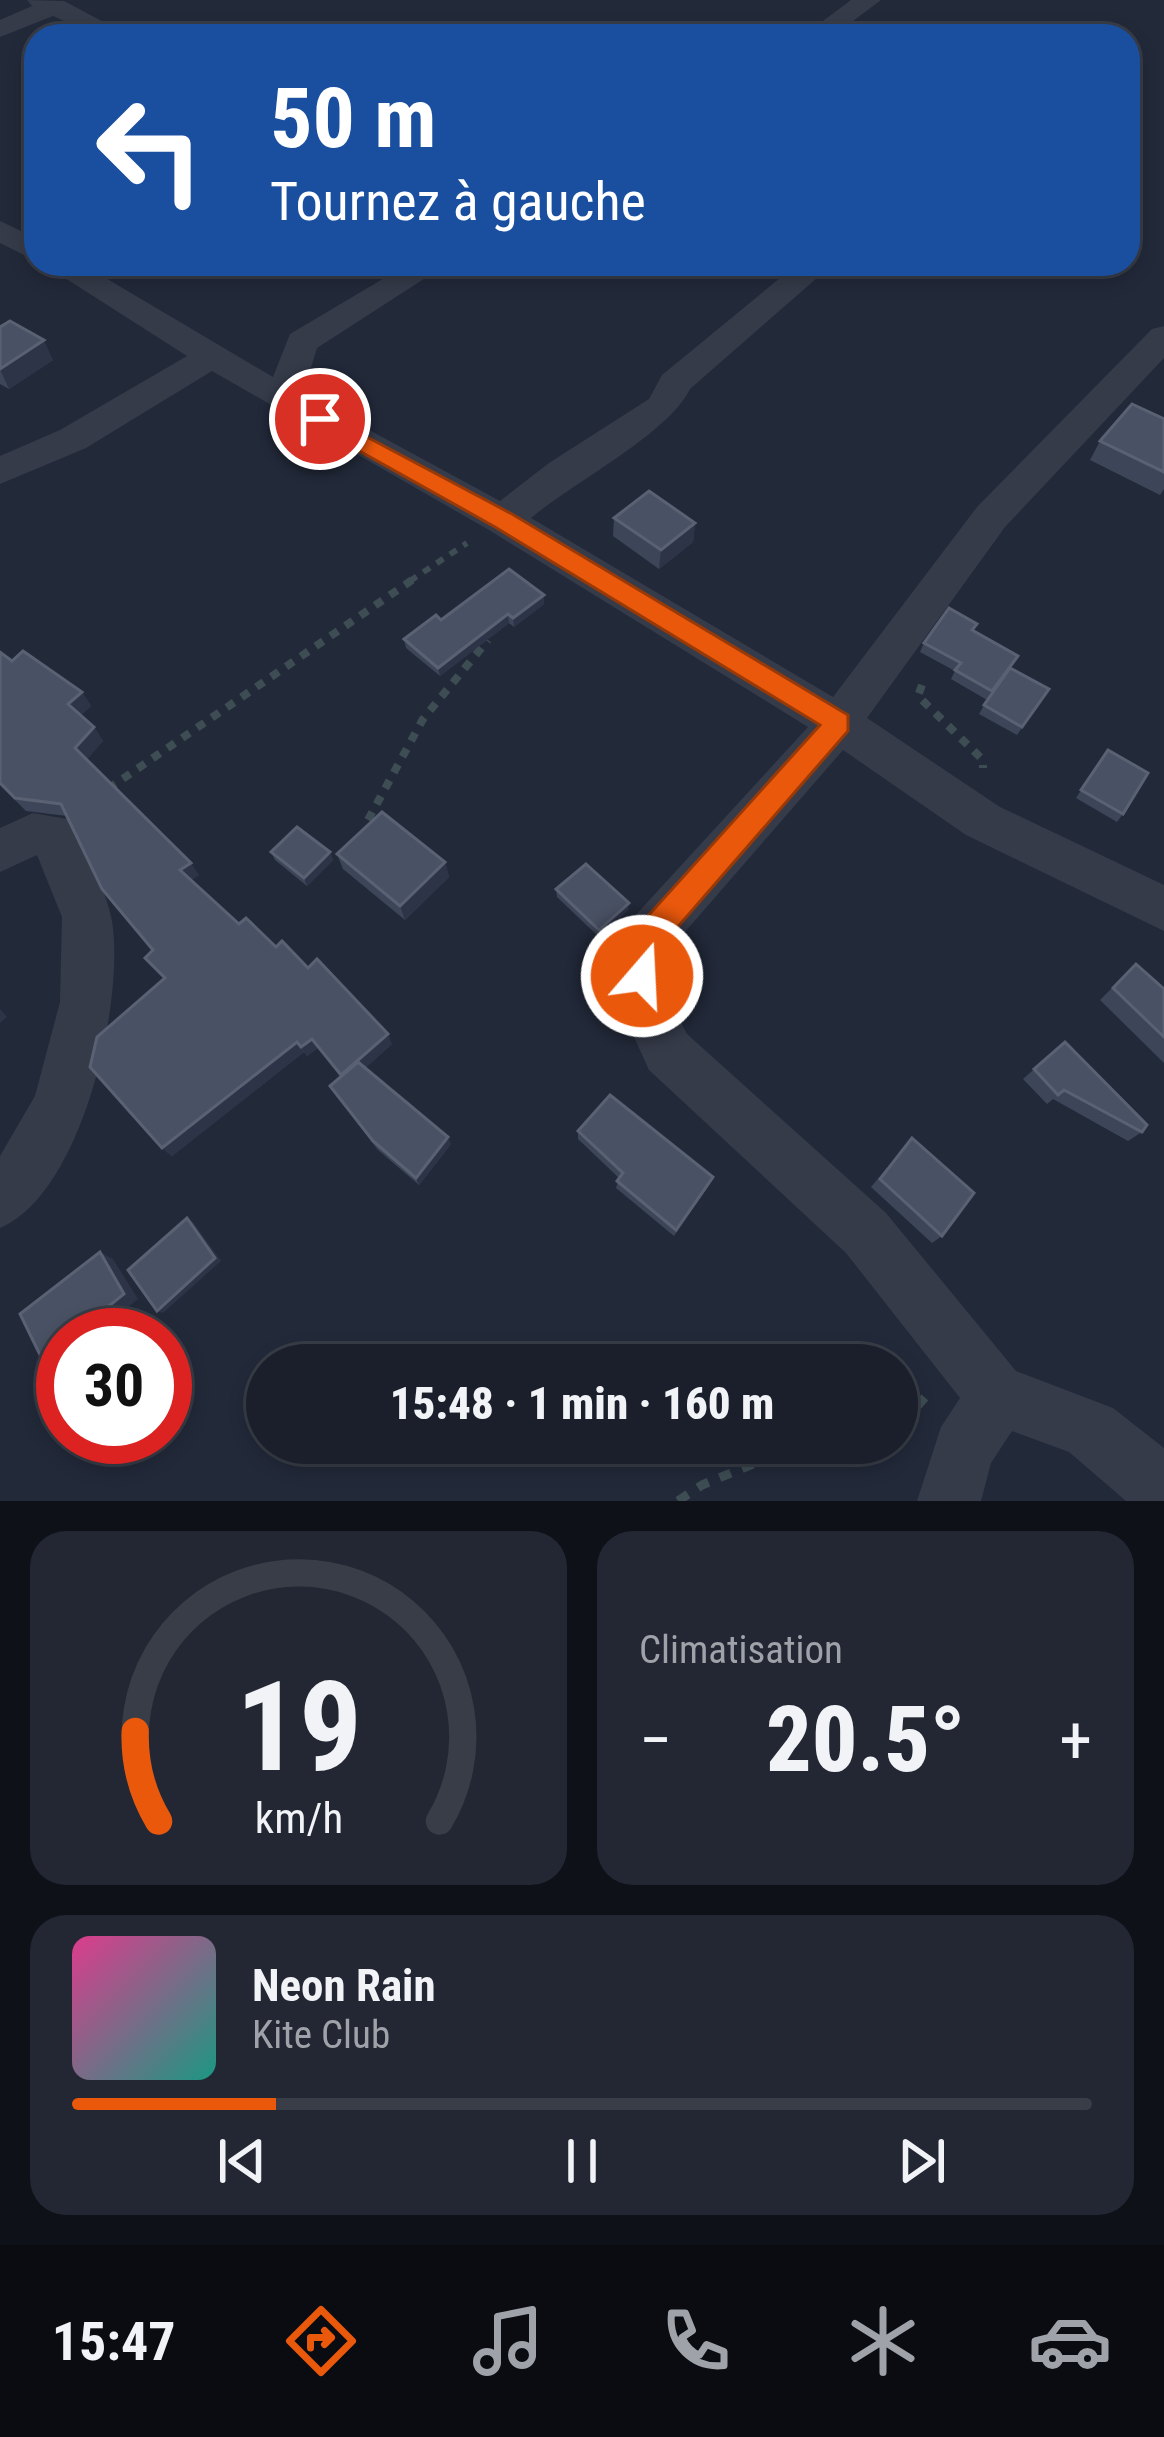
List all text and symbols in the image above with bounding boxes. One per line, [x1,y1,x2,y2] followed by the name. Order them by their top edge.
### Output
[270,69,437,168] text: 50 m
[72,72,228,228] icon: left
[270,170,646,233] text: Tournez à gauche
[269,368,371,470] pin
[287,386,353,452] icon: arrive
[579,913,705,1039] position arrow
[36,1308,192,1464] speed limit sign: 30
[390,1377,774,1430] text: 15:48 · 1 min · 160 m
[639,1627,843,1673] text: Climatisation
[235,1654,362,1800] text: 19
[766,1688,965,1793] text: 20.5°
[639,1702,672,1779] text: −
[1059,1702,1092,1779] text: +
[254,1793,343,1843] text: km/h
[252,1959,436,2012] text: Neon Rain
[252,2012,390,2058] text: Kite Club
[209,2128,275,2194] icon: previous
[549,2128,615,2194] icon: pause
[889,2128,955,2194] icon: next
[279,2299,363,2383] icon: directions
[466,2299,550,2383] icon: music
[654,2299,738,2383] icon: phone
[841,2299,925,2383] icon: climate
[1028,2299,1112,2383] icon: car
[52,2310,176,2373] text: 15:47

